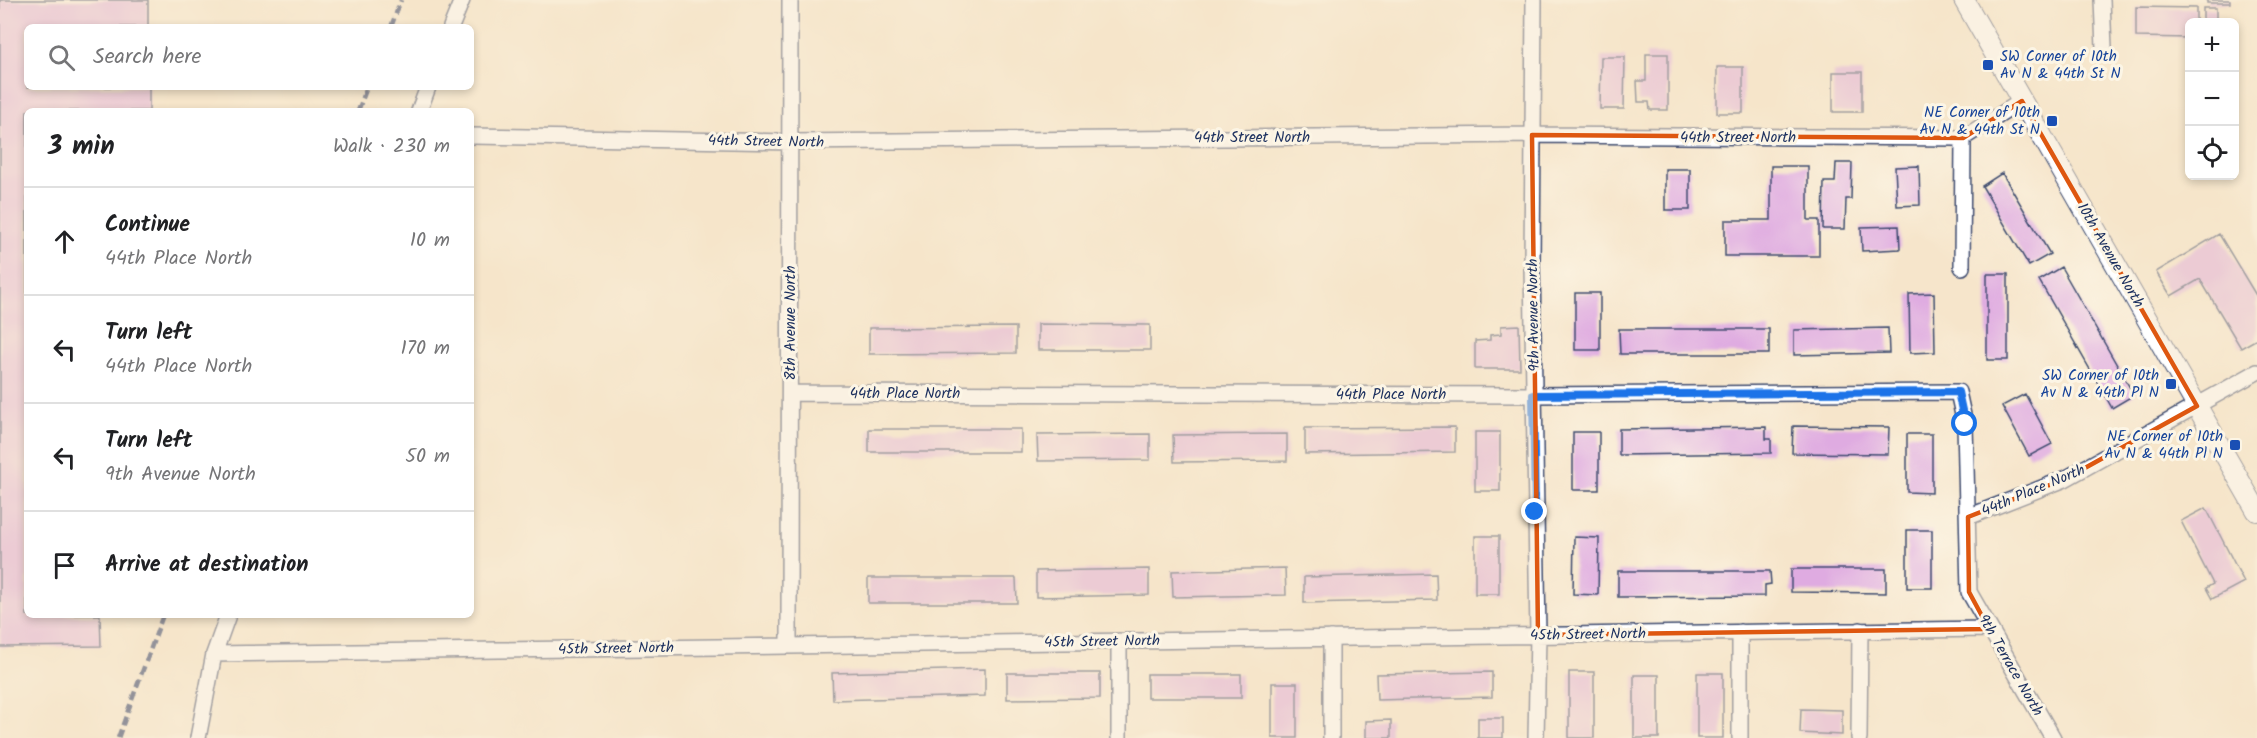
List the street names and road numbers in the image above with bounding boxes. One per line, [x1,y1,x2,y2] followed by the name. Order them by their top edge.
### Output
[1194,126,1310,150] street label: 44th Street North
[1680,126,1796,150] street label: 44th Street North
[708,129,824,155] street label: 44th Street North
[2070,198,2150,313] street label: 10th Avenue North
[1521,258,1547,372] street label: 9th Avenue North
[779,266,803,380] street label: 8th Avenue North
[850,382,960,406] street label: 44th Place North
[1336,383,1446,407] street label: 44th Place North
[1978,458,2089,524] street label: 44th Place North
[1971,610,2049,721] street label: 9th Terrace North
[1530,622,1646,648] street label: 45th Street North
[1044,629,1160,655] street label: 45th Street North
[558,636,674,662] street label: 45th Street North

